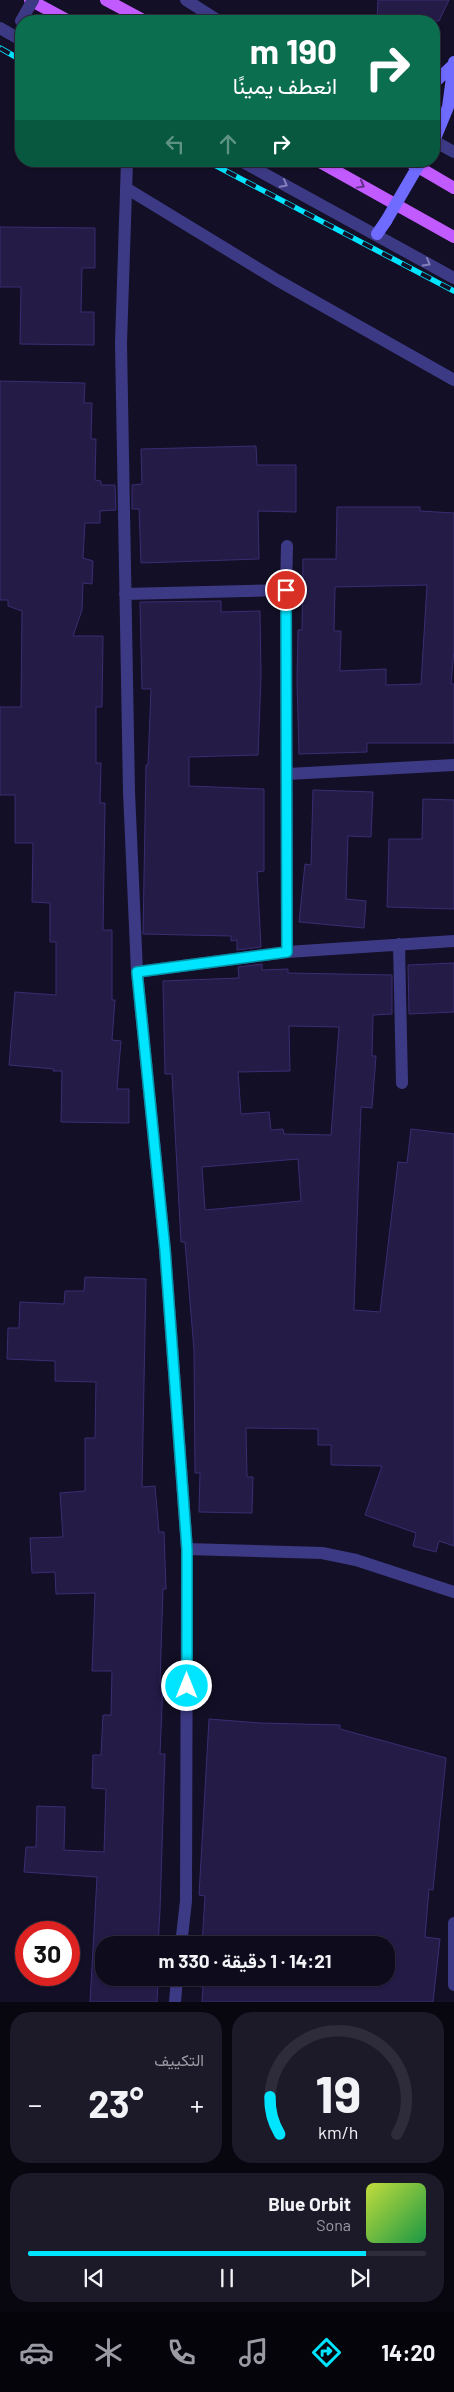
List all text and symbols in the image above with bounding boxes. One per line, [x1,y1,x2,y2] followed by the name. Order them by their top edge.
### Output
[250,29,337,71] text: 190 m
[355,35,420,100] icon: right
[233,72,337,98] text: انعطف يمينًا
[161,130,189,158] icon: left
[214,130,242,158] icon: ahead
[267,130,295,158] icon: right
[279,178,288,188] one-way arrow
[355,179,364,189] one-way arrow
[421,256,430,266] one-way arrow
[265,569,307,611] pin
[272,576,300,604] icon: arrive
[160,1659,212,1711] position arrow
[15,1921,80,1986] speed limit sign: 30
[159,1949,331,1972] text: 14:21 · 1 دقيقة · 330 m
[154,2050,204,2069] text: التكييف
[315,2061,361,2123] text: 19
[88,2080,144,2126] text: 23°
[28,2087,42,2121] text: −
[190,2087,204,2121] text: +
[318,2121,358,2143] text: km/h
[268,2192,351,2215] text: Blue Orbit
[316,2215,351,2234] text: Sona
[80,2264,108,2292] icon: previous
[213,2264,241,2292] icon: pause
[346,2264,374,2292] icon: next
[19,2335,54,2370] icon: car
[91,2335,126,2370] icon: climate
[164,2335,199,2370] icon: phone
[236,2335,271,2370] icon: music
[309,2335,344,2370] icon: directions
[381,2339,435,2365] text: 14:20

